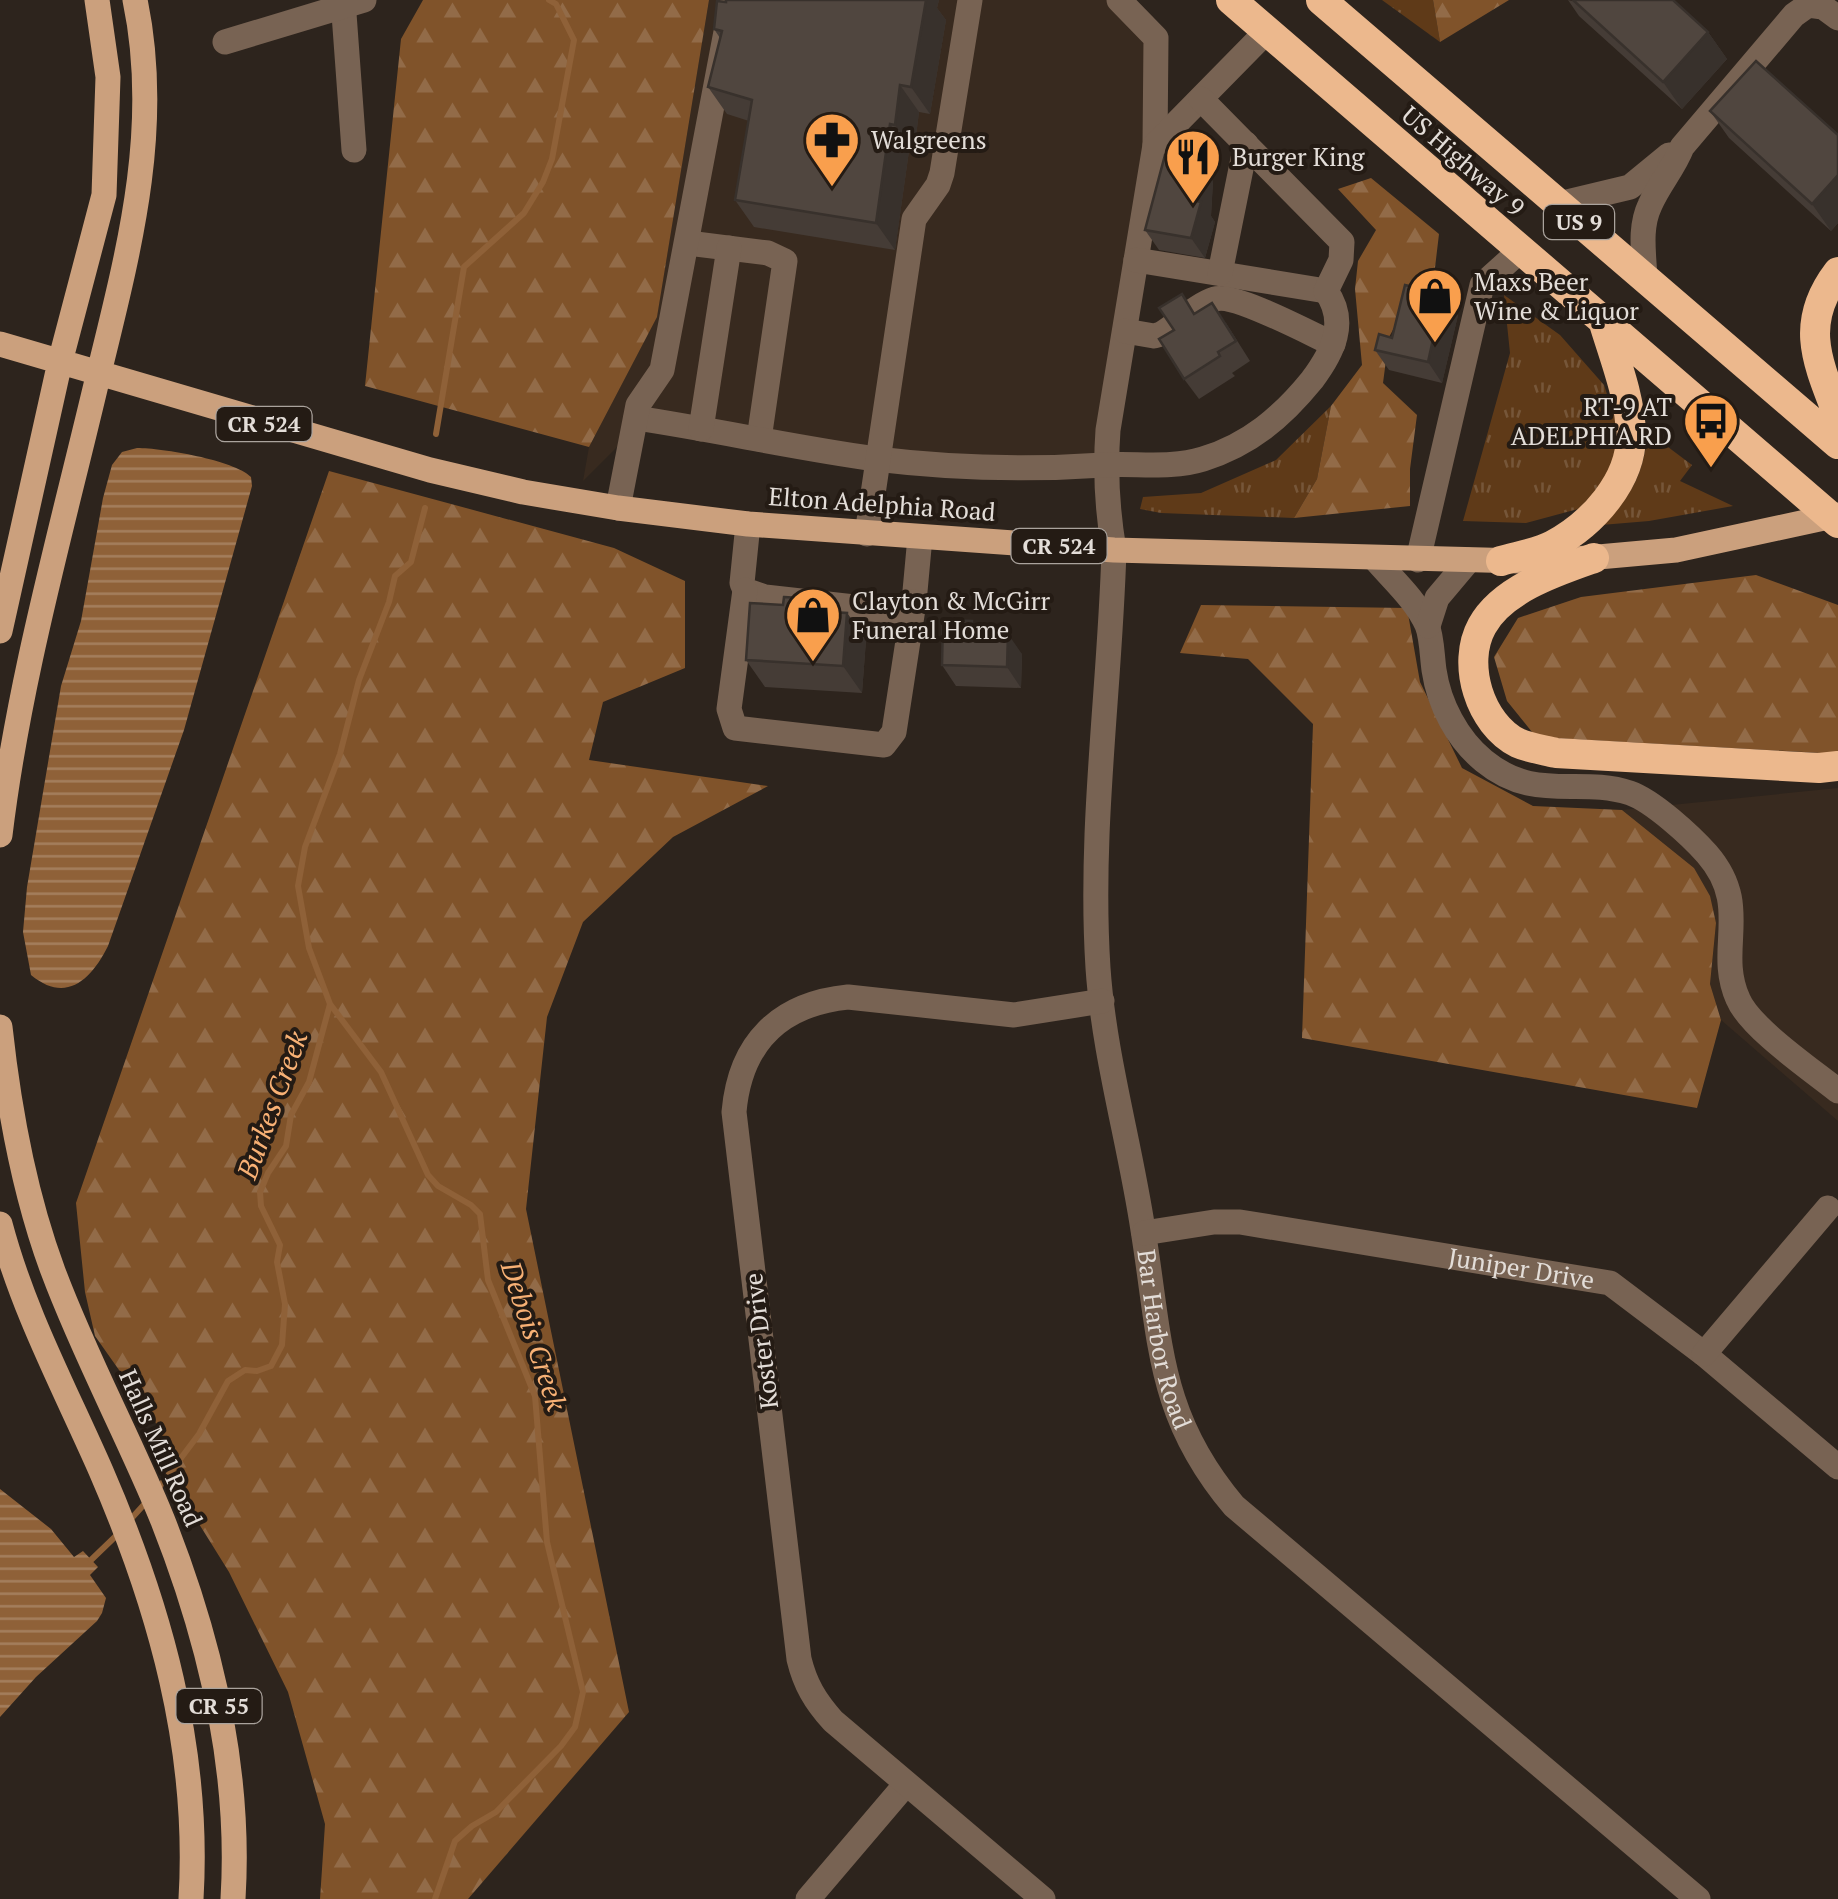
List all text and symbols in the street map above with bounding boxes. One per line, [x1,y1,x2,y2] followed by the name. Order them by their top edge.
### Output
[1395,98,1532,223] street label: US Highway 9
[802,110,862,189] pharmacy icon: Walgreens
[871,123,986,156] place label: Walgreens
[1163,127,1223,206] restaurant icon: Burger King
[1232,140,1365,173] place label: Burger King
[1544,205,1614,239] road number: US 9
[1474,265,1639,327] place label: Maxs Beer Wine & Liquor
[1405,266,1465,345] shop icon: Maxs Beer Wine & Liquor
[1511,390,1672,452] place label: RT-9 AT ADELPHIA RD
[1681,391,1741,470] bus stop icon: RT-9 AT ADELPHIA RD
[216,407,312,441] road number: CR 524
[767,479,997,528] street label: Elton Adelphia Road
[1012,529,1106,563] road number: CR 524
[852,584,1050,646] place label: Clayton & McGirr Funeral Home
[783,585,843,664] shop icon: Clayton & McGirr Funeral Home
[227,1025,316,1185] water label: Burkes Creek
[1446,1240,1597,1296] street label: Juniper Drive
[1130,1247,1200,1434] street label: Bar Harbor Road
[493,1255,576,1416] water label: Debois Creek
[736,1271,785,1411] street label: Koster Drive
[112,1364,211,1532] street label: Halls Mill Road
[176,1689,262,1723] road number: CR 55

